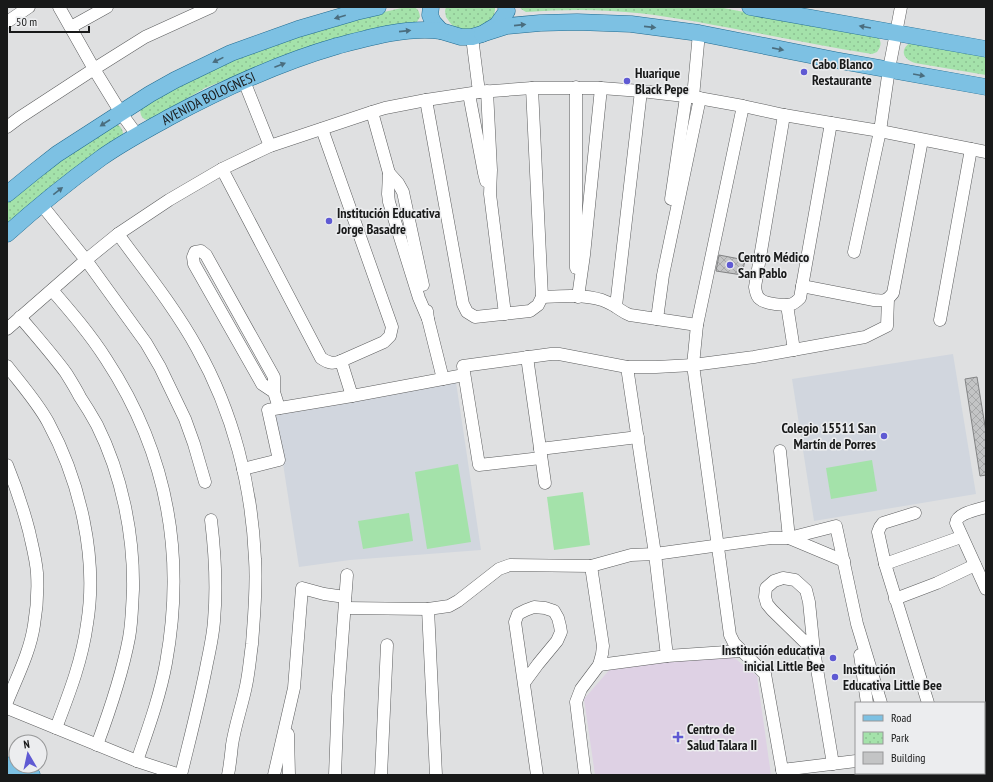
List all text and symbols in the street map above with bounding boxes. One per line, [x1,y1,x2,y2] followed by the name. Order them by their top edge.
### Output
[10,8,89,34] scale bar
[16,14,37,29] text: 50 m
[334,14,346,20] one-way arrow
[514,21,526,28] one-way arrow
[644,23,656,30] one-way arrow
[859,24,871,30] one-way arrow
[399,28,411,35] one-way arrow
[772,46,784,52] one-way arrow
[812,55,873,89] place label: Cabo Blanco Restaurante
[212,57,223,63] one-way arrow
[274,62,286,68] one-way arrow
[635,64,689,98] place label: Huarique Black Pepe
[799,67,809,77] marker: Cabo Blanco Restaurante
[158,68,258,129] street label: AVENIDA BOLOGNESI
[913,72,926,78] one-way arrow
[622,76,632,86] marker: Huarique Black Pepe
[100,119,110,127] one-way arrow
[52,186,63,195] one-way arrow
[336,204,440,238] place label: Institución Educativa Jorge Basadre
[324,216,334,226] marker: Institución Educativa Jorge Basadre
[738,248,809,282] place label: Centro Médico San Pablo
[725,260,735,270] marker: Centro Médico San Pablo
[781,419,876,453] place label: Colegio 15511 San Martín de Porres
[879,431,889,441] marker: Colegio 15511 San Martín de Porres
[722,641,825,675] place label: Institución educativa inicial Little Bee
[828,653,838,663] marker: Institución educativa inicial Little Bee
[843,660,942,694] place label: Institución Educativa Little Bee
[830,672,840,682] marker: Institución Educativa Little Bee
[855,702,985,774] legend
[891,710,911,725] text: Road
[687,720,757,754] place label: Centro de Salud Talara II
[891,730,909,745] text: Park
[672,731,684,743] marker: Centro de Salud Talara II
[8,734,48,774] north arrow
[22,737,31,752] text: N
[891,750,926,765] text: Building

